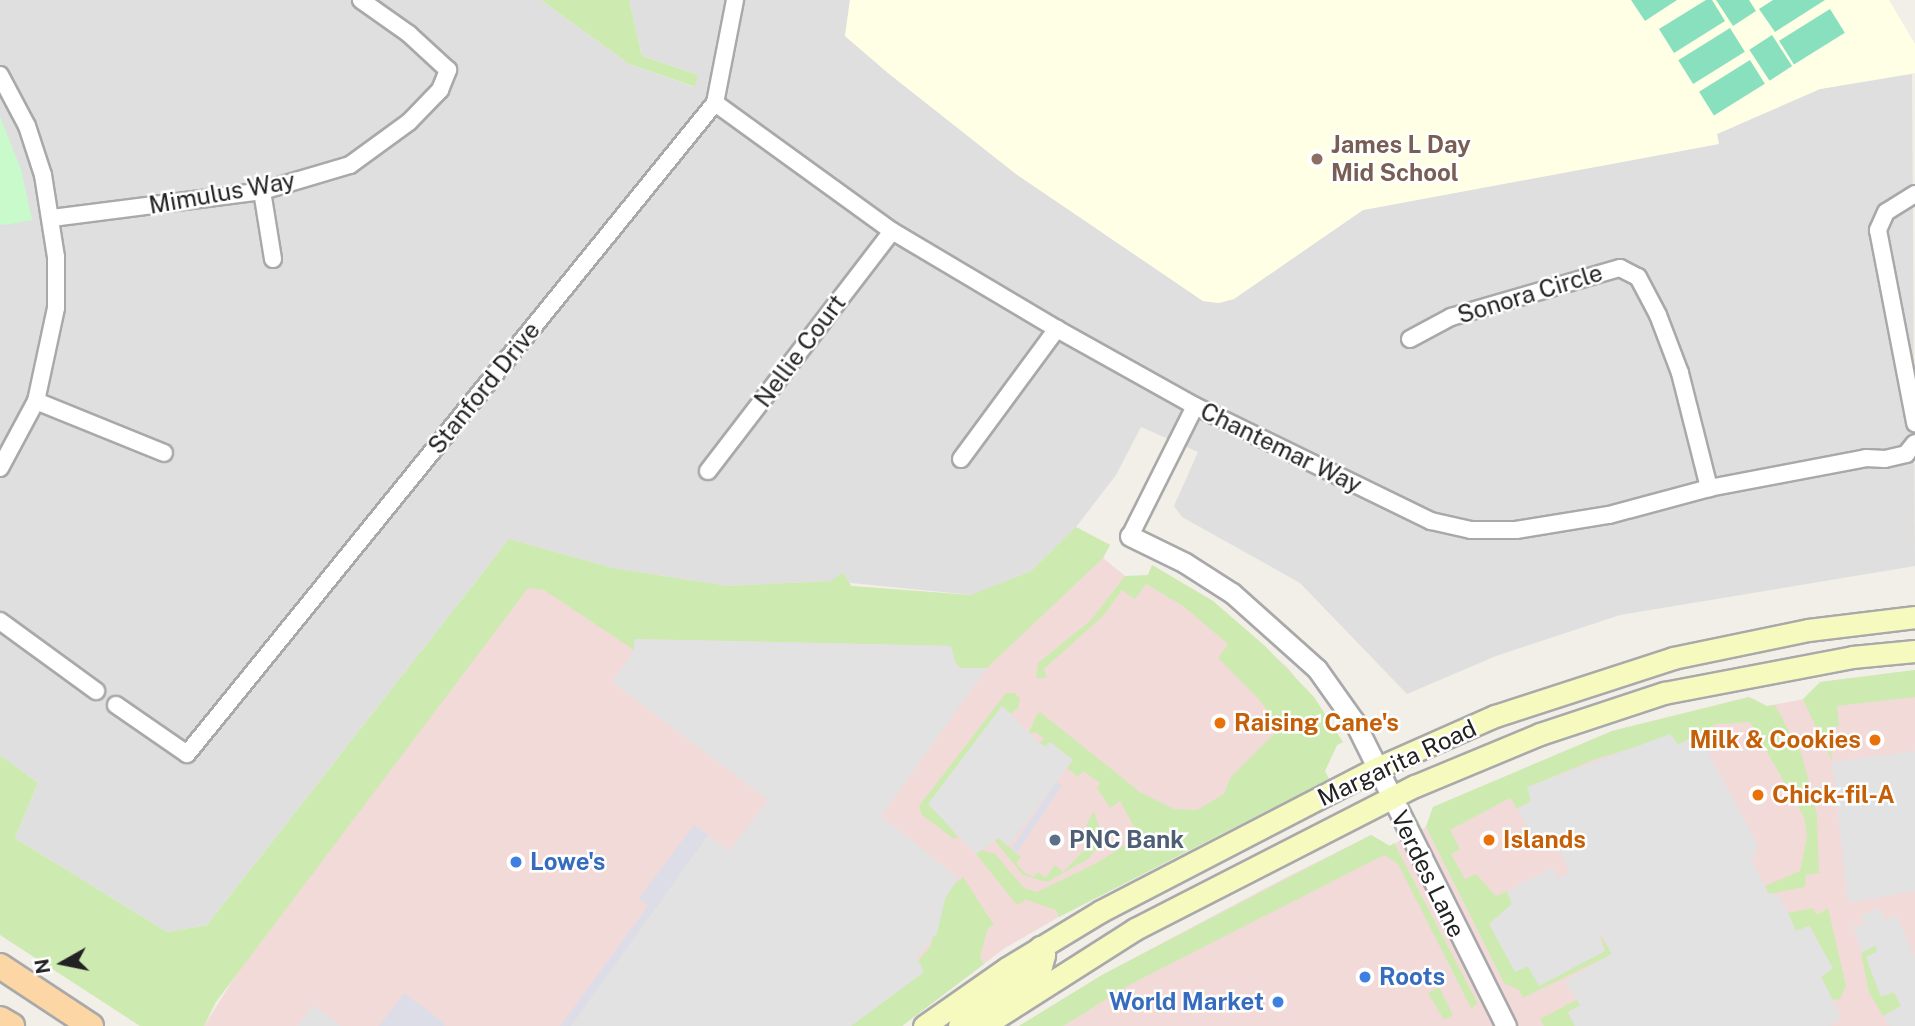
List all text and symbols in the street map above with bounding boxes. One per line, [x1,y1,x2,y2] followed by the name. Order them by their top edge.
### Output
[1331,131,1471,187] place label: James L Day Mid School
[1309,151,1325,167] marker: James L Day Mid School
[146,166,298,220] street label: Mimulus Way
[1454,258,1606,330] street label: Sonora Circle
[748,289,852,413] street label: Nellie Court
[422,316,546,460] street label: Stanford Drive
[1195,396,1367,500] street label: Chantemar Way
[1234,709,1399,737] place label: Raising Cane's
[1313,714,1481,812] street label: Margarita Road
[1212,715,1228,731] marker: Raising Cane's
[1690,726,1861,754] place label: Milk & Cookies
[1867,732,1883,748] marker: Milk & Cookies
[1772,781,1895,809] place label: Chick-fil-A
[1750,787,1766,803] marker: Chick-fil-A
[1385,806,1471,942] street label: Verdes Lane
[1069,826,1184,854] place label: PNC Bank
[1503,826,1586,854] place label: Islands
[1047,832,1063,848] marker: PNC Bank
[1481,832,1497,848] marker: Islands
[530,848,605,876] place label: Lowe's
[508,854,524,870] marker: Lowe's
[28,928,98,998] north arrow
[30,957,54,975] text: N
[1379,963,1445,991] place label: Roots
[1357,969,1373,985] marker: Roots
[1109,988,1264,1016] place label: World Market
[1270,994,1286,1010] marker: World Market

